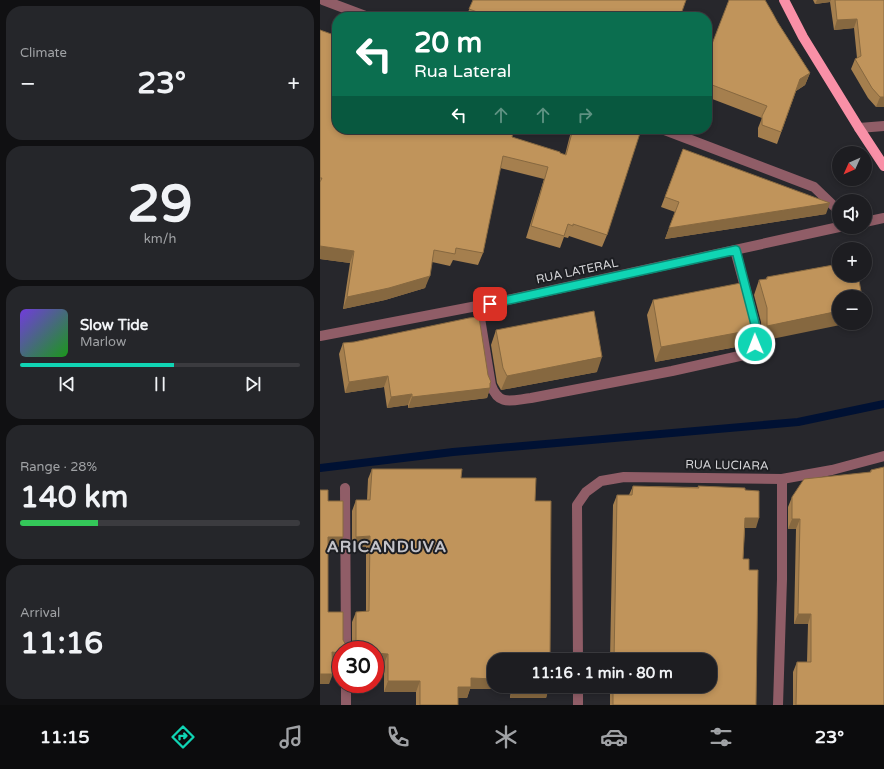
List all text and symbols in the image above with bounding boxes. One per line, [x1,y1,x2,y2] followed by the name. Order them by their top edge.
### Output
[414,26,482,60] text: 20 m
[348,28,400,80] icon: left
[20,45,67,61] text: Climate
[414,60,511,82] text: Rua Lateral
[137,65,186,102] text: 23°
[20,71,36,97] text: −
[288,71,300,97] text: +
[448,104,470,126] icon: left
[490,104,512,126] icon: ahead
[532,104,554,126] icon: ahead
[574,104,596,126] icon: right
[832,146,872,186] north arrow
[832,146,872,330] map controls
[127,173,193,236] text: 29
[832,194,872,234] button: sound
[144,231,176,247] text: km/h
[832,242,872,282] button: +
[535,255,619,287] street label: RUA LATERAL
[473,287,507,321] pin
[832,290,872,330] button: −
[479,293,501,315] icon: arrive
[80,316,148,334] text: Slow Tide
[734,323,776,365] position arrow
[80,334,126,350] text: Marlow
[56,373,78,395] icon: previous
[149,373,171,395] icon: pause
[242,373,264,395] icon: next
[685,457,769,473] street label: RUA LUCIARA
[20,459,97,475] text: Range · 28%
[20,479,128,516] text: 140 km
[327,537,447,557] district label: ARICANDUVA
[20,605,60,621] text: Arrival
[20,625,103,662] text: 11:16
[332,641,384,693] speed limit sign: 30
[531,664,673,682] text: 11:16 · 1 min · 80 m
[169,723,197,751] icon: directions
[277,723,305,751] icon: music
[384,723,412,751] icon: phone
[492,723,520,751] icon: climate
[600,723,628,751] icon: car
[707,723,735,751] icon: filters
[40,726,90,748] text: 11:15
[815,726,844,748] text: 23°

